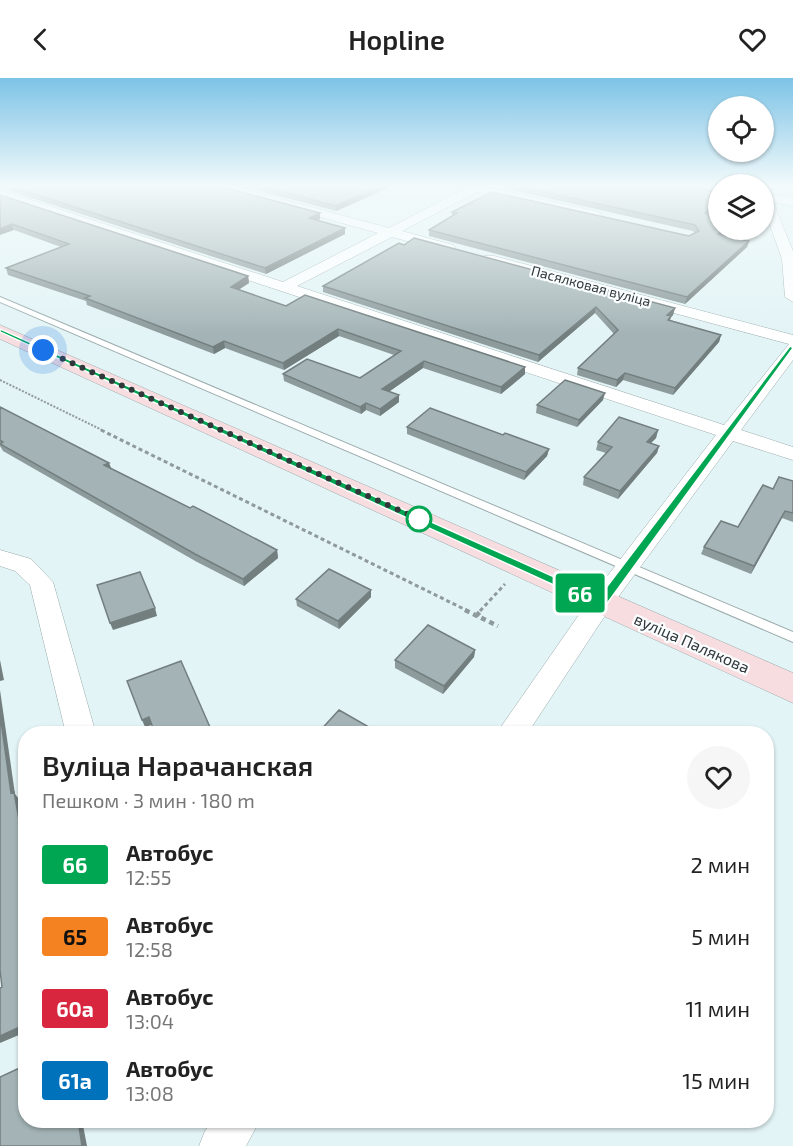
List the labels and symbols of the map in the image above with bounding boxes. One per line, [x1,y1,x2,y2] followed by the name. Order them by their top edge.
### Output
[529,261,653,310] street label: Пасялковая вуліца
[28,335,58,365] your location
[406,506,432,532] unlabelled marker
[553,574,607,612] line badge: 66
[631,609,753,677] street label: вуліца Палякова

